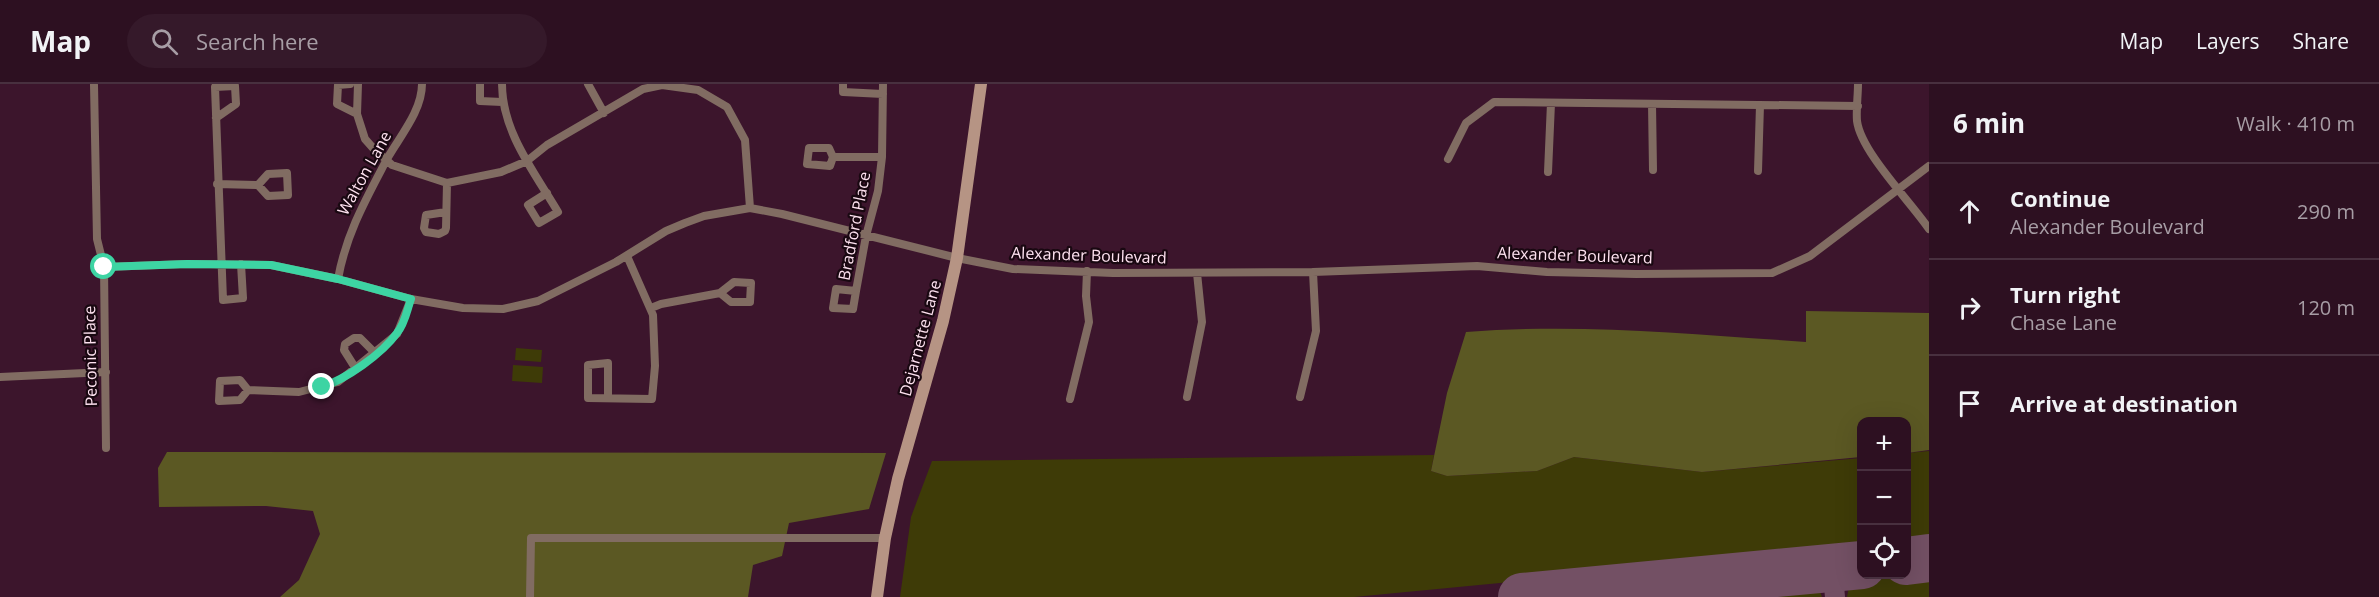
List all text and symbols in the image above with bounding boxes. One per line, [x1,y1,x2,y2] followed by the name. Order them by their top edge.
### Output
[127,14,547,68] search box
[30,22,91,60] text: Map
[148,25,181,58] icon: search
[196,26,319,56] text: Search here
[2120,27,2163,55] text: Map
[2196,27,2260,55] text: Layers
[2293,27,2349,55] text: Share
[1953,105,2025,141] text: 6 min
[2236,110,2355,137] text: Walk · 410 m
[332,127,396,219] street label: Walton Lane
[833,170,875,282] street label: Bradford Place
[2010,183,2110,213] text: Continue
[1953,195,1986,228] icon: ahead
[2297,198,2355,225] text: 290 m
[2010,213,2205,240] text: Alexander Boulevard
[1011,241,1167,269] street label: Alexander Boulevard
[1497,241,1653,269] street label: Alexander Boulevard
[90,253,116,279] route start
[894,277,946,399] street label: Dejarnette Lane
[2010,279,2121,309] text: Turn right
[1953,291,1986,324] icon: right
[2297,294,2355,321] text: 120 m
[78,305,102,407] street label: Peconic Place
[2010,309,2117,336] text: Chase Lane
[308,373,334,399] route end
[1953,387,1986,420] icon: arrive
[2010,388,2238,418] text: Arrive at destination
[1857,417,1911,579] map controls
[1857,417,1911,471] button: +
[1857,471,1911,525] button: −
[1857,525,1911,579] button: locate

